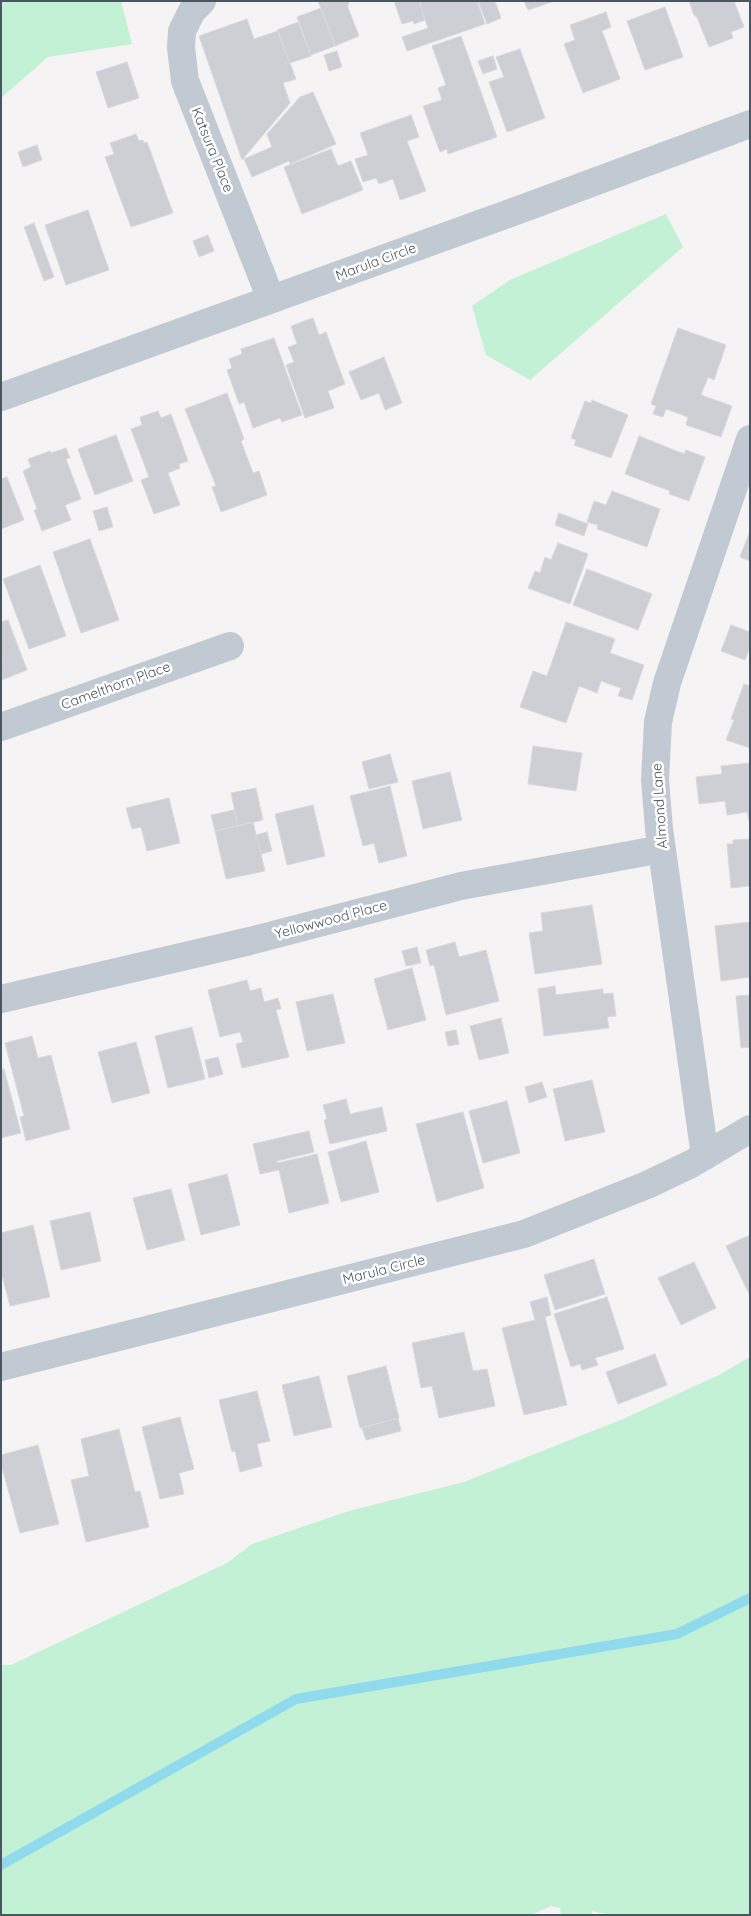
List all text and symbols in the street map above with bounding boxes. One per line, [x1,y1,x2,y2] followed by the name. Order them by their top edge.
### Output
[187,105,237,195] street label: Katsura Place
[333,240,419,284] street label: Marula Circle
[59,658,173,714] street label: Camelthorn Place
[649,763,671,849] street label: Almond Lane
[273,897,389,943] street label: Yellowwood Place
[341,1252,427,1288] street label: Marula Circle

